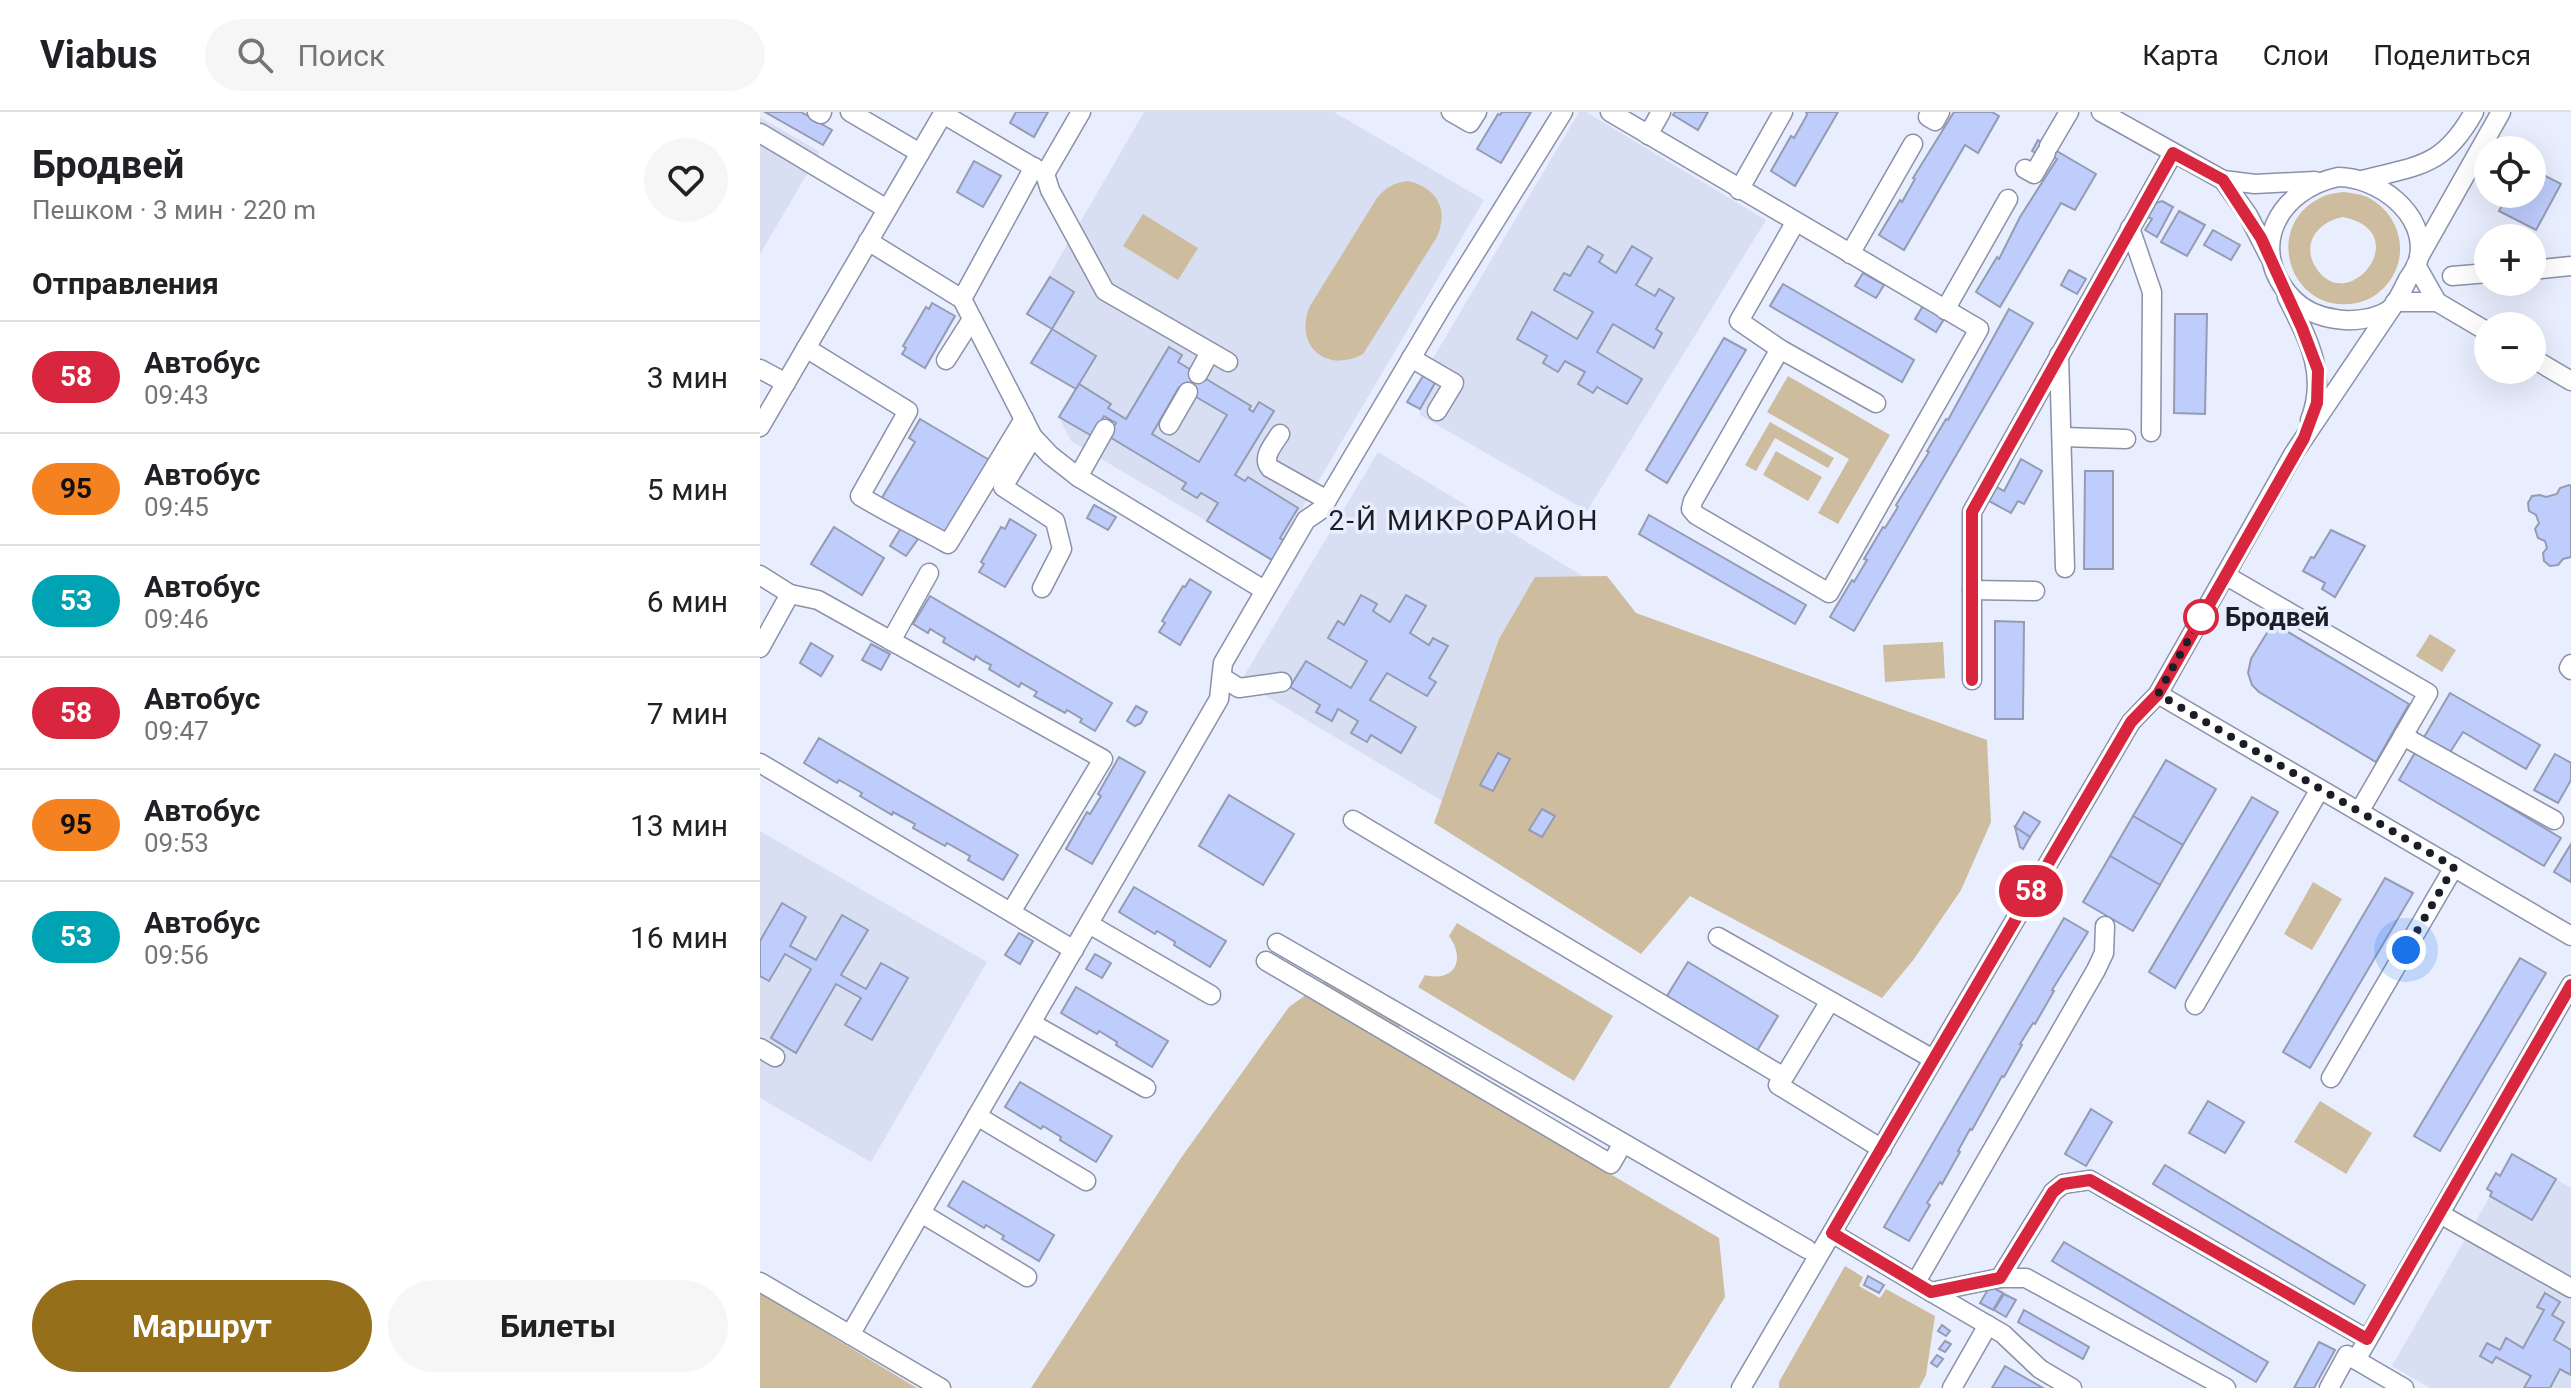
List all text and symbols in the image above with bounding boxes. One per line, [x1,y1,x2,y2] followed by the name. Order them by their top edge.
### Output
[205,19,765,91] search box
[40,33,157,77] text: Viabus
[233,33,277,77] icon: search
[297,38,385,73] text: Поиск
[2142,39,2219,72] text: Карта
[2263,39,2329,72] text: Слои
[2373,39,2531,72] text: Поделиться
[2474,136,2546,384] map controls
[2474,136,2546,208] button: locate
[644,138,728,222] button: heart
[32,143,184,187] text: Бродвей
[32,195,316,225] text: Пешком · 3 мин · 220 m
[2474,224,2546,296] button: +
[32,266,219,301] text: Отправления
[2474,312,2546,384] button: −
[144,345,260,380] text: Автобус
[60,360,92,393] text: 58
[647,360,728,395] text: 3 мин
[144,380,209,410] text: 09:43
[144,457,260,492] text: Автобус
[60,472,92,505] text: 95
[647,472,728,507] text: 5 мин
[144,492,209,522] text: 09:45
[1329,504,1600,537] district label: 2-Й МИКРОРАЙОН
[144,569,260,604] text: Автобус
[60,584,92,617] text: 53
[647,584,728,619] text: 6 мин
[2184,600,2218,634] marker: Бродвей
[2225,602,2329,632] place label: Бродвей
[144,604,209,634] text: 09:46
[144,681,260,716] text: Автобус
[60,696,92,729] text: 58
[647,696,728,731] text: 7 мин
[144,716,209,746] text: 09:47
[144,793,260,828] text: Автобус
[60,808,92,841] text: 95
[630,808,728,843] text: 13 мин
[144,828,209,858] text: 09:53
[1995,865,2067,917] line badge: 58
[2015,874,2047,907] text: 58
[144,905,260,940] text: Автобус
[60,920,92,953] text: 53
[630,920,728,955] text: 16 мин
[2386,930,2426,970] your location
[144,940,209,970] text: 09:56
[32,1280,372,1372] button: Маршрут
[388,1280,728,1372] button: Билеты

